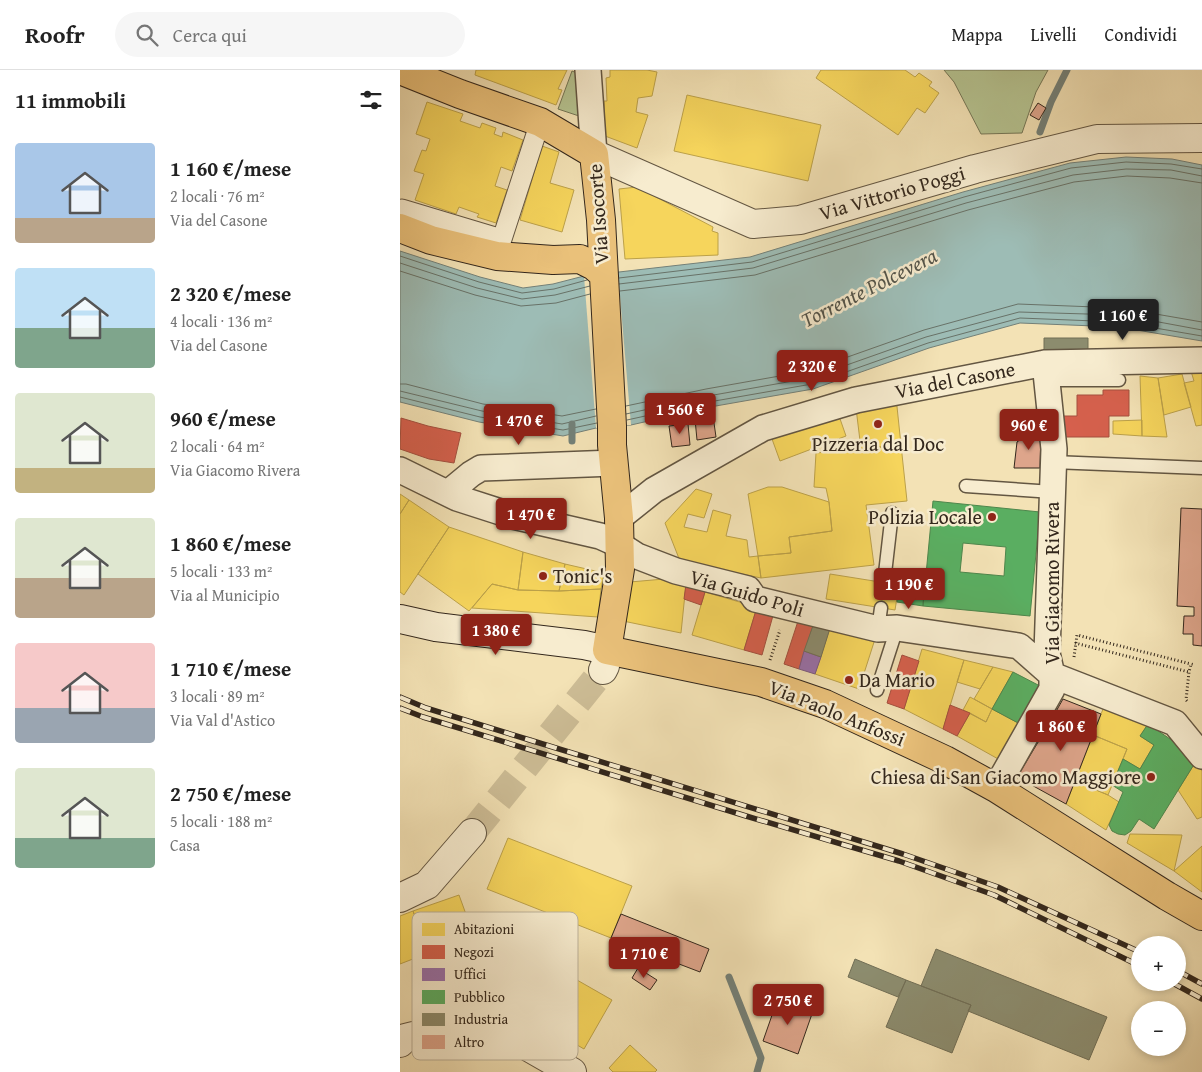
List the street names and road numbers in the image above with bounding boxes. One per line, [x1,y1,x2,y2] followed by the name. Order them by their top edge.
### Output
[816,158,969,227] street label: Via Vittorio Poggi
[580,163,615,265] street label: Via Isocorte
[892,354,1017,405] street label: Via del Casone
[1037,501,1066,664] street label: Via Giacomo Rivera
[686,561,808,624] street label: Via Guido Poli
[765,672,910,753] street label: Via Paolo Anfossi

